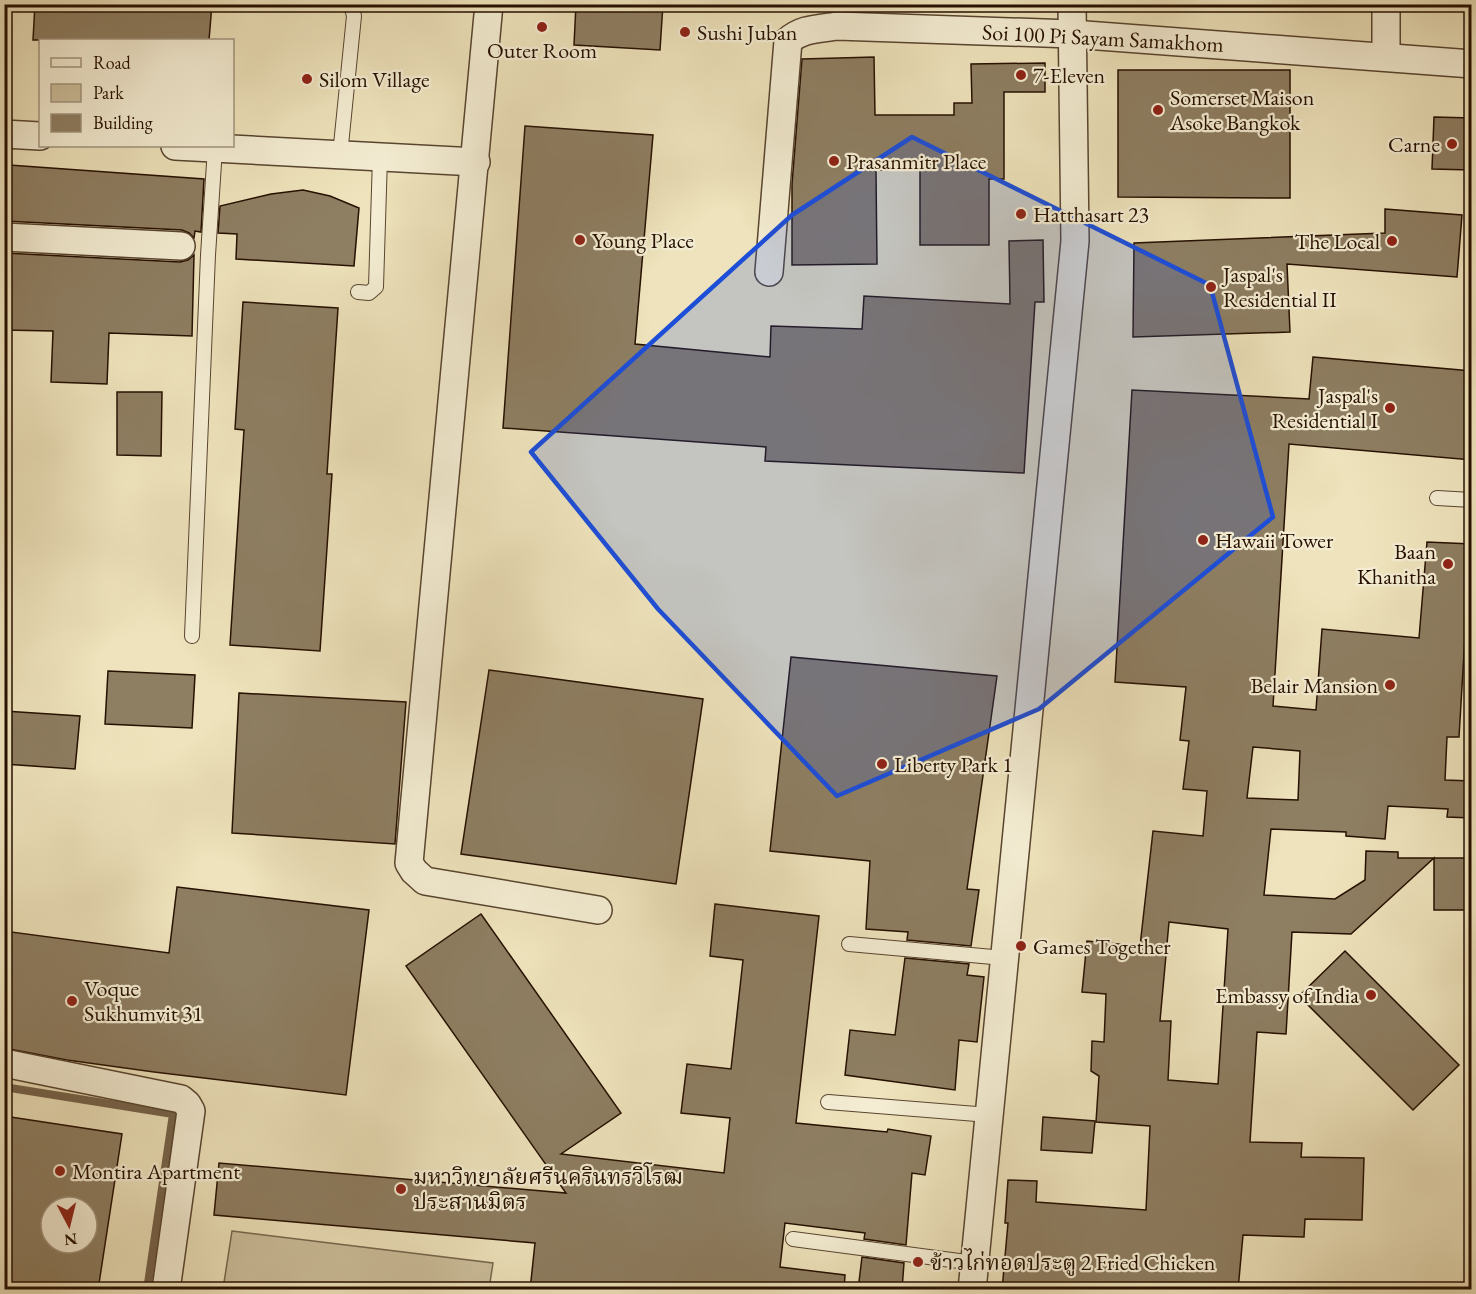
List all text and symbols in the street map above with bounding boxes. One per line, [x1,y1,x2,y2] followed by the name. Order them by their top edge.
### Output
[981,17,1225,59] street label: Soi 100 Pi Sayam Samakhom
[697,18,798,47] place label: Sushi Juban
[535,20,549,34] marker: Outer Room
[678,25,692,39] marker: Sushi Juban
[487,36,597,65] place label: Outer Room
[39,39,234,147] legend
[93,51,132,74] text: Road
[1033,61,1106,90] place label: 7-Eleven
[319,65,430,94] place label: Silom Village
[1014,68,1028,82] marker: 7-Eleven
[300,72,314,86] marker: Silom Village
[93,81,124,104] text: Park
[1169,83,1315,137] place label: Somerset Maison Asoke Bangkok
[1151,103,1165,117] marker: Somerset Maison Asoke Bangkok
[93,111,153,134] text: Building
[1388,130,1440,159] place label: Carne
[1445,137,1459,151] marker: Carne
[846,147,987,176] place label: Prasanmitr Place
[827,154,841,168] marker: Prasanmitr Place
[1033,200,1149,229] place label: Hatthasart 23
[1014,207,1028,221] marker: Hatthasart 23
[592,226,694,255] place label: Young Place
[1295,227,1380,256] place label: The Local
[573,233,587,247] marker: Young Place
[1385,234,1399,248] marker: The Local
[1221,260,1337,314] place label: Jaspal's Residential II
[1204,280,1218,294] marker: Jaspal's Residential II
[1272,381,1379,435] place label: Jaspal's Residential I
[1383,401,1397,415] marker: Jaspal's Residential I
[1215,526,1334,555] place label: Hawaii Tower
[1196,533,1210,547] marker: Hawaii Tower
[1357,537,1436,591] place label: Baan Khanitha
[1441,557,1455,571] marker: Baan Khanitha
[1251,671,1378,700] place label: Belair Mansion
[1383,678,1397,692] marker: Belair Mansion
[894,750,1013,779] place label: Liberty Park 1
[875,757,889,771] marker: Liberty Park 1
[1033,932,1171,961] place label: Games Together
[1014,939,1028,953] marker: Games Together
[84,974,203,1028] place label: Voque Sukhumvit 31
[1215,981,1359,1010] place label: Embassy of India
[1364,988,1378,1002] marker: Embassy of India
[65,994,79,1008] marker: Voque Sukhumvit 31
[72,1157,240,1186] place label: Montira Apartment
[413,1162,683,1216] place label: มหาวิทยาลัยศรีนครินทรวิโรฒ ประสานมิตร
[53,1164,67,1178] marker: Montira Apartment
[394,1182,408,1196] marker: มหาวิทยาลัยศรีนครินทรวิโรฒ ประสานมิตร
[39,1195,99,1255] north arrow
[63,1228,78,1251] text: N
[930,1248,1216,1277] place label: ข้าวไก่ทอดประตู 2 Fried Chicken
[911,1255,925,1269] marker: ข้าวไก่ทอดประตู 2 Fried Chicken

